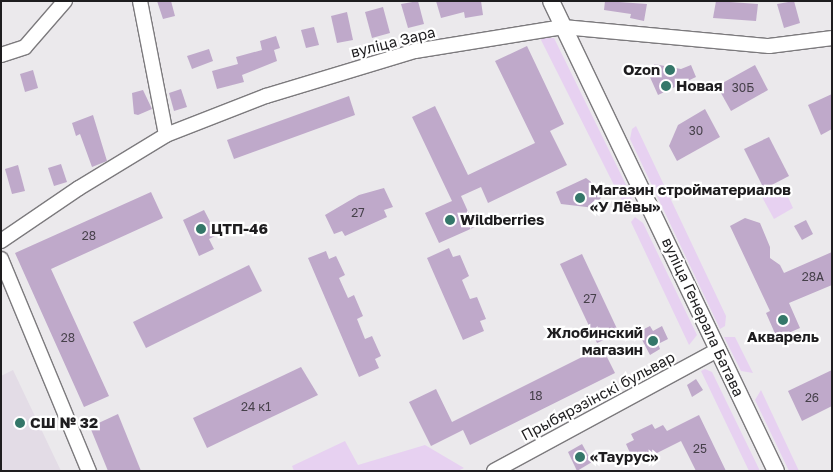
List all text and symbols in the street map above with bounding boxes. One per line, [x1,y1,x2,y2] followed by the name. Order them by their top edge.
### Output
[349,23,437,61] street label: вуліца Зара
[623,61,660,79] place label: Ozon
[664,64,676,76] marker: Ozon
[676,77,723,95] place label: Новая
[660,80,672,92] marker: Новая
[732,81,754,95] house number: 30Б
[689,124,703,138] house number: 30
[590,180,791,215] place label: Магазин стройматериалов «У Лёвы»
[574,192,586,204] marker: Магазин стройматериалов «У Лёвы»
[351,206,365,220] house number: 27
[460,211,544,229] place label: Wildberries
[444,214,456,226] marker: Wildberries
[211,220,268,238] place label: ЦТП-46
[195,223,207,235] marker: ЦТП-46
[82,229,96,243] house number: 28
[658,235,748,399] street label: вуліца Генерала Батава
[802,270,824,284] house number: 28А
[583,292,597,306] house number: 27
[777,314,789,326] marker: Акварель
[546,323,643,358] place label: Жлобинский магазин
[747,328,819,346] place label: Акварель
[61,331,75,345] house number: 28
[647,335,659,347] marker: Жлобинский магазин
[518,348,678,444] street label: Прыбярэзінскі бульвар
[529,389,543,403] house number: 18
[805,391,819,405] house number: 26
[241,400,271,414] house number: 24 к1
[30,414,98,432] place label: СШ № 32
[14,417,26,429] marker: СШ № 32
[693,442,707,456] house number: 25
[590,448,658,466] place label: «Таурус»
[574,451,586,463] marker: «Таурус»

